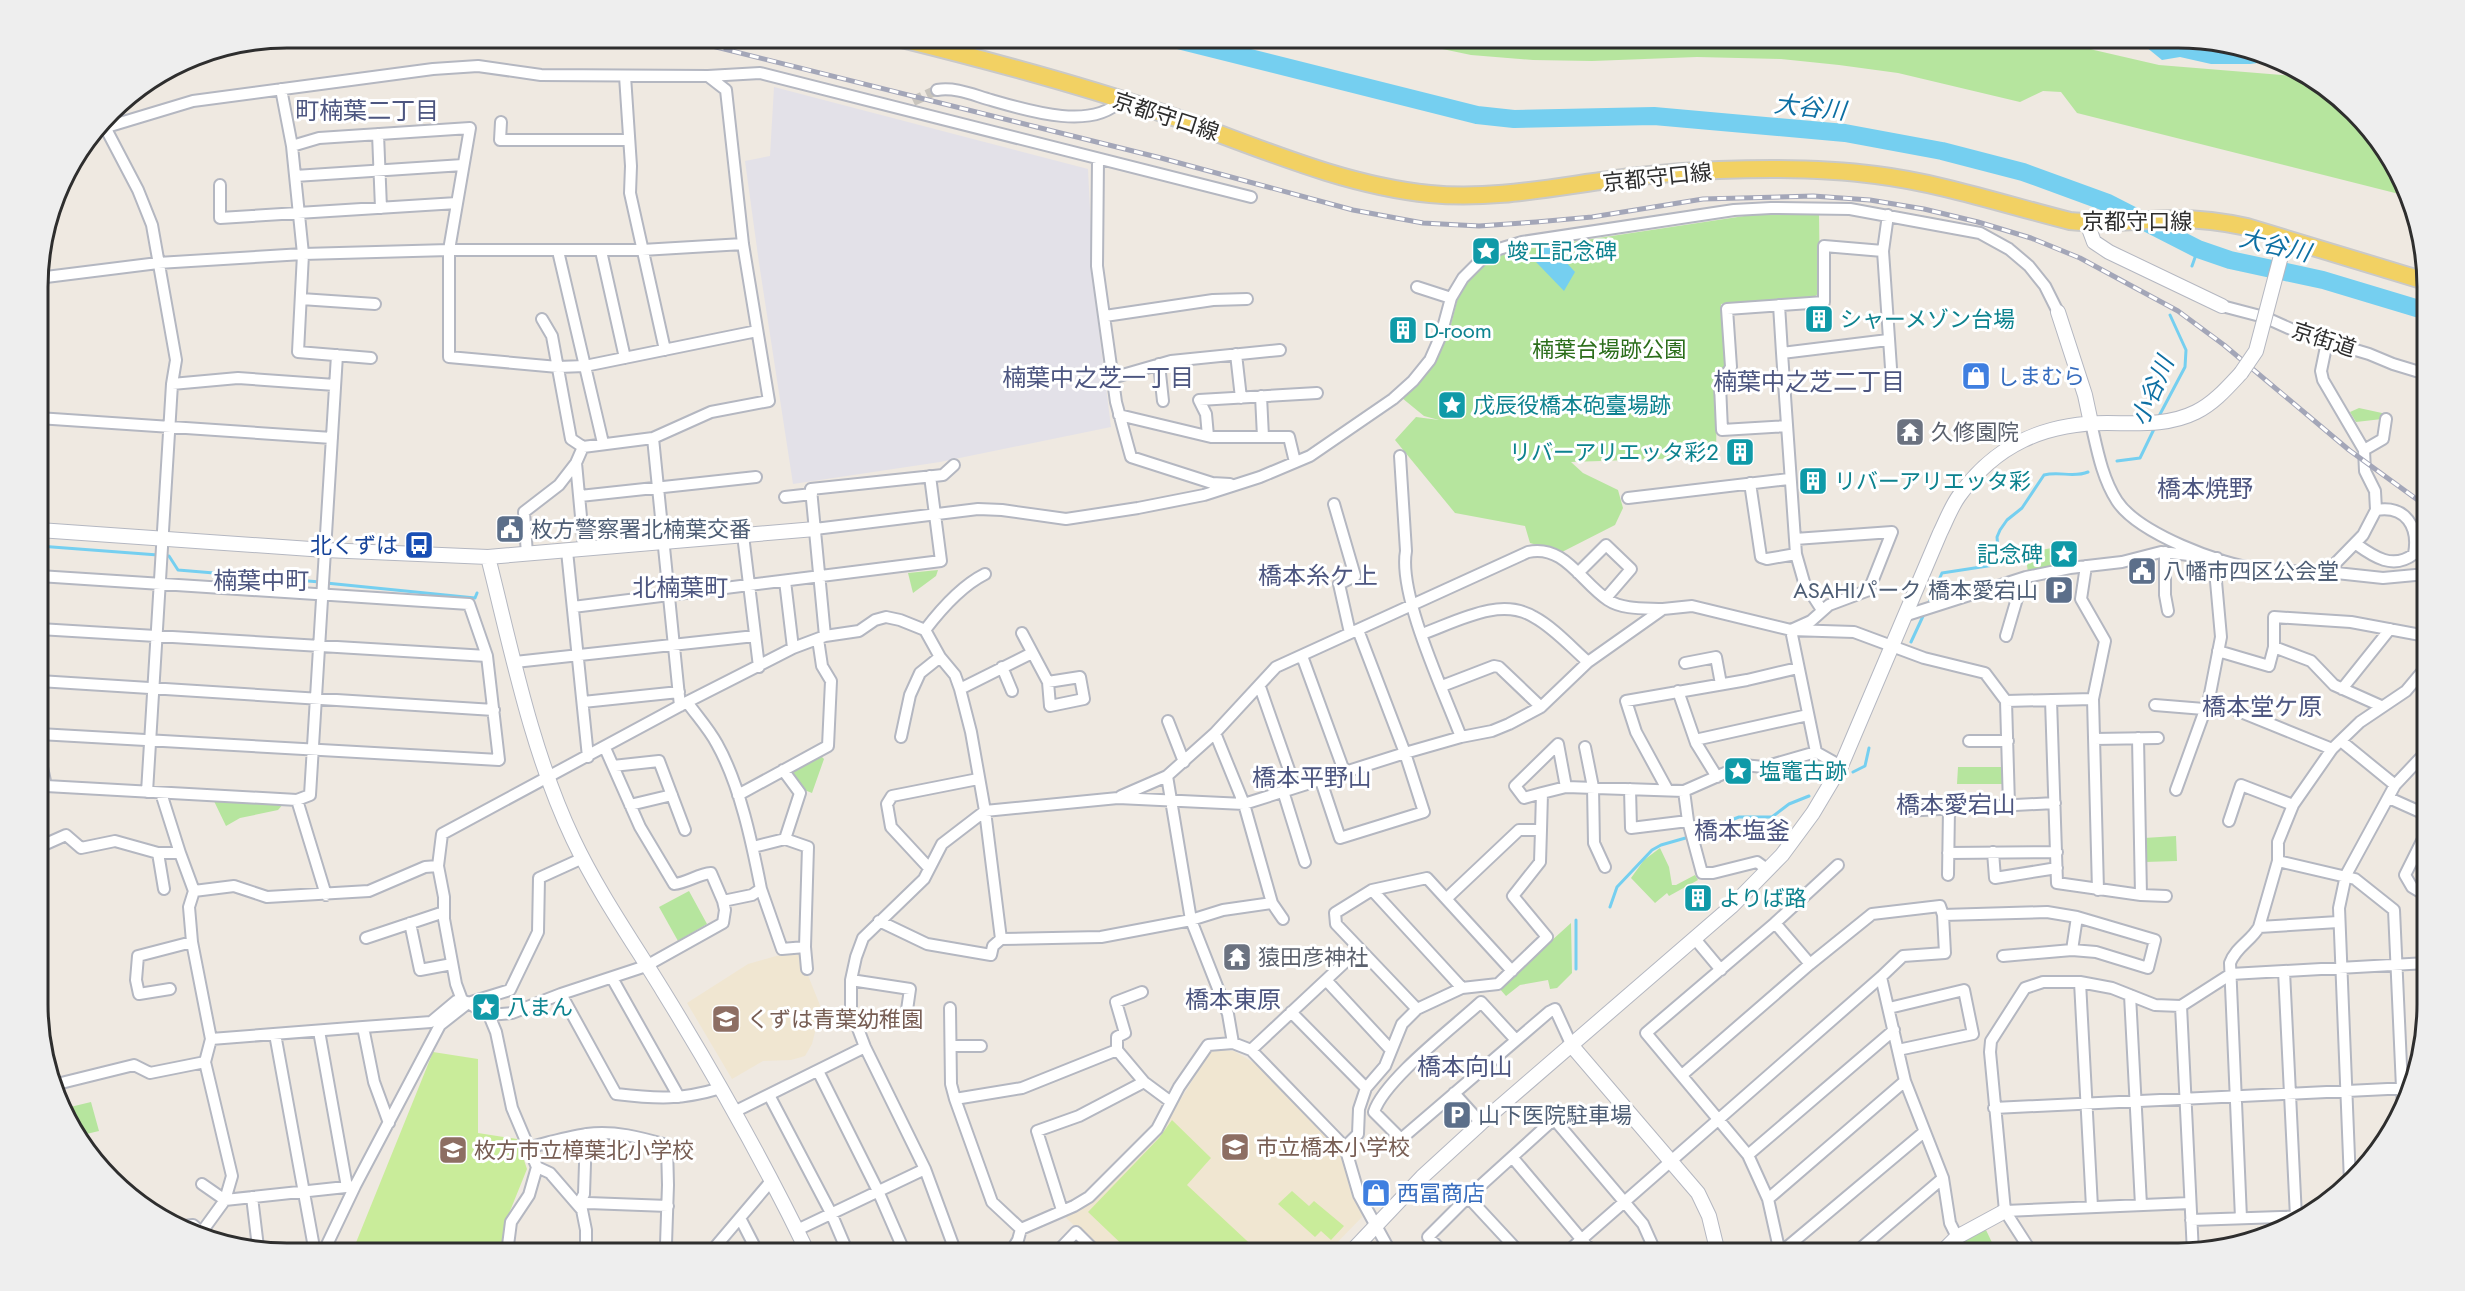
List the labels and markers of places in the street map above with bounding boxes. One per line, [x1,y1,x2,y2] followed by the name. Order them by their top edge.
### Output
[1470,235,1502,267] place icon: 竣工記念碑
[1507,235,1617,267] place label: 竣工記念碑
[1803,303,1835,335] building icon: シャーメゾン台場
[1840,303,2015,335] place label: シャーメゾン台場
[1387,314,1419,346] building icon: D-room
[1424,314,1492,346] place label: D-room
[1960,360,1992,392] shop icon: しまむら
[1997,360,2085,392] place label: しまむら
[1436,389,1468,421] place icon: 戊辰役橋本砲臺場跡
[1473,389,1671,421] place label: 戊辰役橋本砲臺場跡
[1894,416,1926,448] temple icon: 久修園院
[1931,416,2019,448] place label: 久修園院
[1509,436,1719,468] place label: リバーアリエッタ彩２
[1724,436,1756,468] building icon: リバーアリエッタ彩２
[1797,465,1829,497] building icon: リバーアリエッタ彩
[1834,465,2031,497] place label: リバーアリエッタ彩
[494,513,526,545] public building icon: 枚方警察署北楠葉交番
[531,513,751,545] place label: 枚方警察署北楠葉交番
[310,529,398,561] place label: 北くずは
[403,529,435,561] bus stop icon: 北くずは
[1977,538,2043,570] place label: 記念碑
[2048,538,2080,570] place icon: 記念碑
[2126,555,2158,587] public building icon: 八幡市四区公会堂
[2163,555,2339,587] place label: 八幡市四区公会堂
[1793,574,2038,606] place label: ASAHIパーク 橋本愛宕山
[2043,574,2075,606] parking icon: ASAHIパーク 橋本愛宕山
[1722,755,1754,787] place icon: 塩竈古跡
[1759,755,1847,787] place label: 塩竈古跡
[1682,882,1714,914] building icon: よりば路
[1719,882,1807,914] place label: よりば路
[1221,941,1253,973] temple icon: 猿田彦神社
[1258,941,1368,973] place label: 猿田彦神社
[470,991,502,1023] place icon: 八まん
[507,991,573,1023] place label: 八まん
[710,1003,742,1035] school or university icon: くずは青葉幼稚園
[747,1003,923,1035] place label: くずは青葉幼稚園
[1441,1099,1473,1131] parking icon: 山下医院駐車場
[1478,1099,1632,1131] place label: 山下医院駐車場
[1219,1131,1251,1163] school or university icon: 市立橋本小学校
[1256,1131,1410,1163] place label: 市立橋本小学校
[437,1134,469,1166] school or university icon: 枚方市立樟葉北小学校
[474,1134,694,1166] place label: 枚方市立樟葉北小学校
[1360,1177,1392,1209] shop icon: 西冨商店
[1397,1177,1485,1209] place label: 西冨商店

